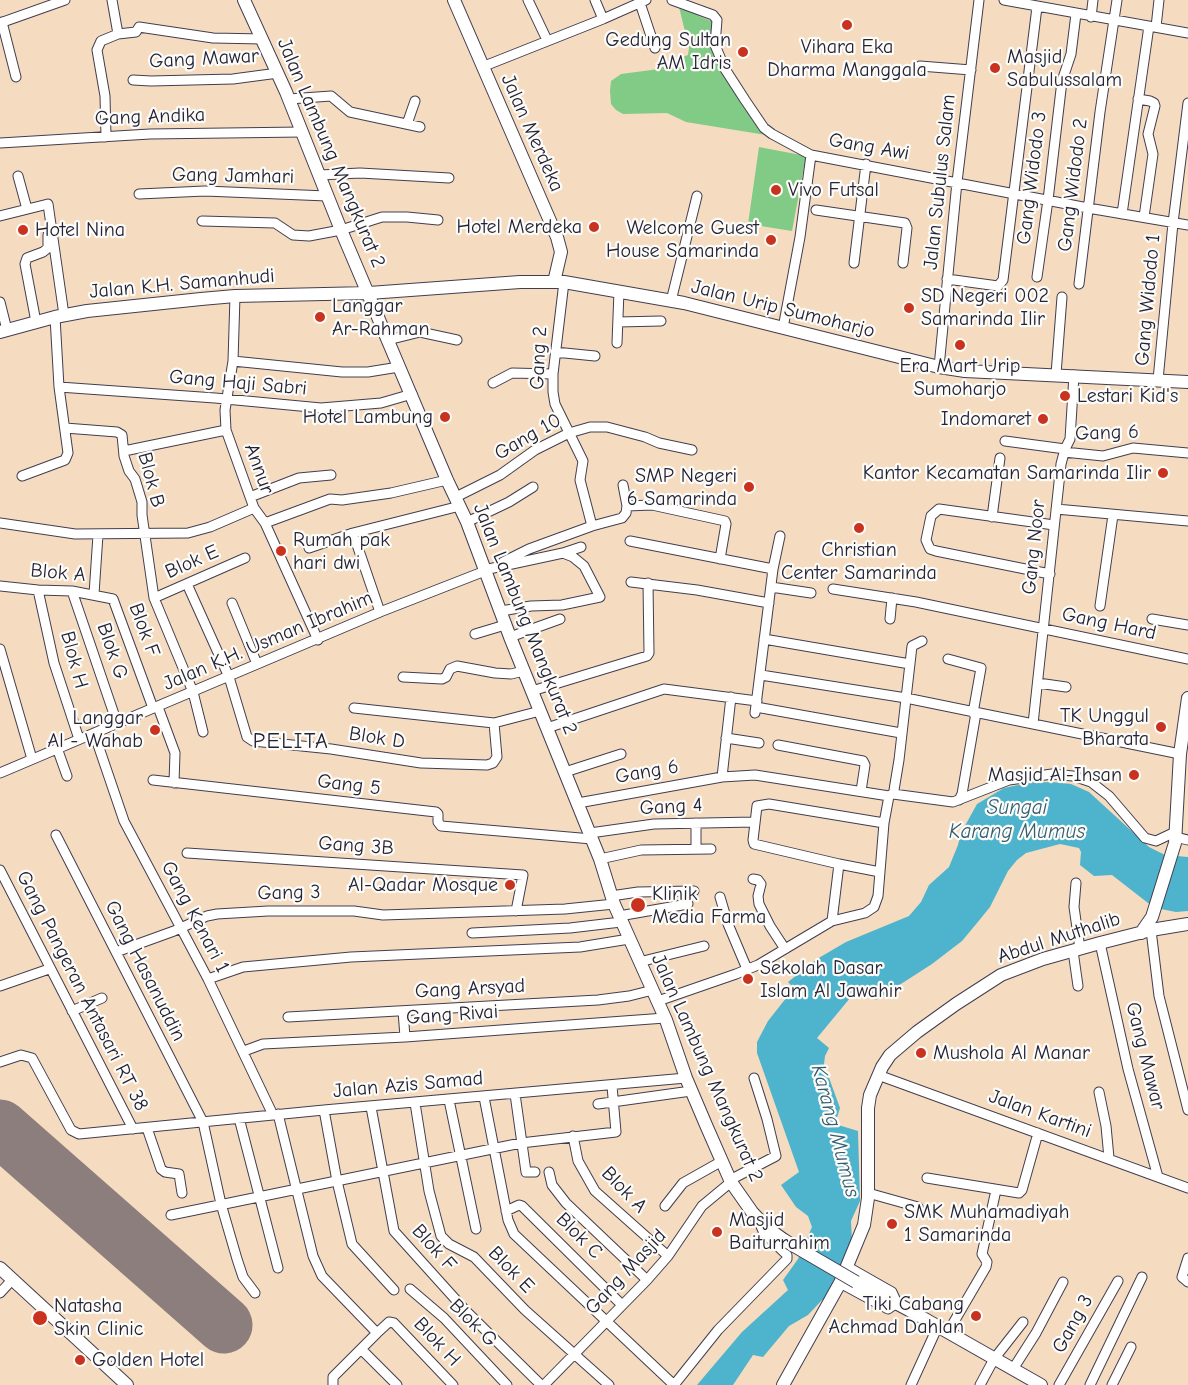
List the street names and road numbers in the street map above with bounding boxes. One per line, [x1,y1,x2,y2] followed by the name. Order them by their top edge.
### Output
[272,35,390,271] street label: Jalan Lambung Mangkurat 2
[148,44,260,74] street label: Gang Mawar
[495,70,569,196] street label: Jalan Merdeka
[919,93,961,271] street label: Jalan Subulus Salam
[94,103,206,131] street label: Gang Andika
[1012,110,1052,246] street label: Gang Widodo 3
[1053,117,1093,253] street label: Gang Widodo 2
[827,128,911,166] street label: Gang Awi
[172,163,294,189] street label: Gang Jamhari
[1130,233,1166,367] street label: Gang Widodo 1
[88,264,276,304] street label: Jalan K.H. Samanhudi
[689,275,877,343] street label: Jalan Urip Sumoharjo
[525,326,553,390] street label: Gang 2
[168,365,308,401] street label: Gang Haji Sabri
[490,408,566,466] street label: Gang 10
[1075,420,1139,446] street label: Gang 6
[239,441,279,497] street label: Annur
[132,450,170,510] street label: Blok B
[1017,498,1051,596] street label: Gang Noor
[468,500,582,738] street label: Jalan Lambung Mangkurat 2
[162,540,222,584] street label: Blok E
[29,559,87,587] street label: Blok A
[160,586,376,696] street label: Jalan K.H. Usman Ibrahim
[123,600,165,660] street label: Blok F
[1060,602,1158,646] street label: Gang Hard
[91,620,133,682] street label: Blok G
[55,629,93,691] street label: Blok H
[347,722,407,754] street label: Blok D
[613,755,681,789] street label: Gang 6
[316,769,382,801] street label: Gang 5
[639,793,703,821] street label: Gang 4
[318,831,394,861] street label: Gang 3B
[156,857,234,977] street label: Gang Kenari 1
[11,867,153,1115] street label: Gang Pangeran Antasari RT 38
[257,880,321,906] street label: Gang 3
[99,897,191,1045] street label: Gang Hasanuddin
[995,907,1123,969] street label: Abdul Muthalib
[646,950,768,1186] street label: Jalan Lambung Mangkurat 2
[414,974,526,1004] street label: Gang Arsyad
[405,1000,499,1030] street label: Gang Rivai
[1120,1000,1170,1112] street label: Gang Mawar
[332,1066,484,1104] street label: Jalan Azis Samad
[986,1084,1094,1144] street label: Jalan Kartini
[596,1162,652,1218] street label: Blok A
[551,1208,607,1264] street label: Blok C
[407,1219,461,1277] street label: Blok F
[580,1224,672,1320] street label: Gang Masjid
[483,1242,539,1298] street label: Blok E
[1047,1291,1099,1357] street label: Gang 3
[444,1294,502,1352] street label: Blok G
[408,1313,466,1371] street label: Blok H

